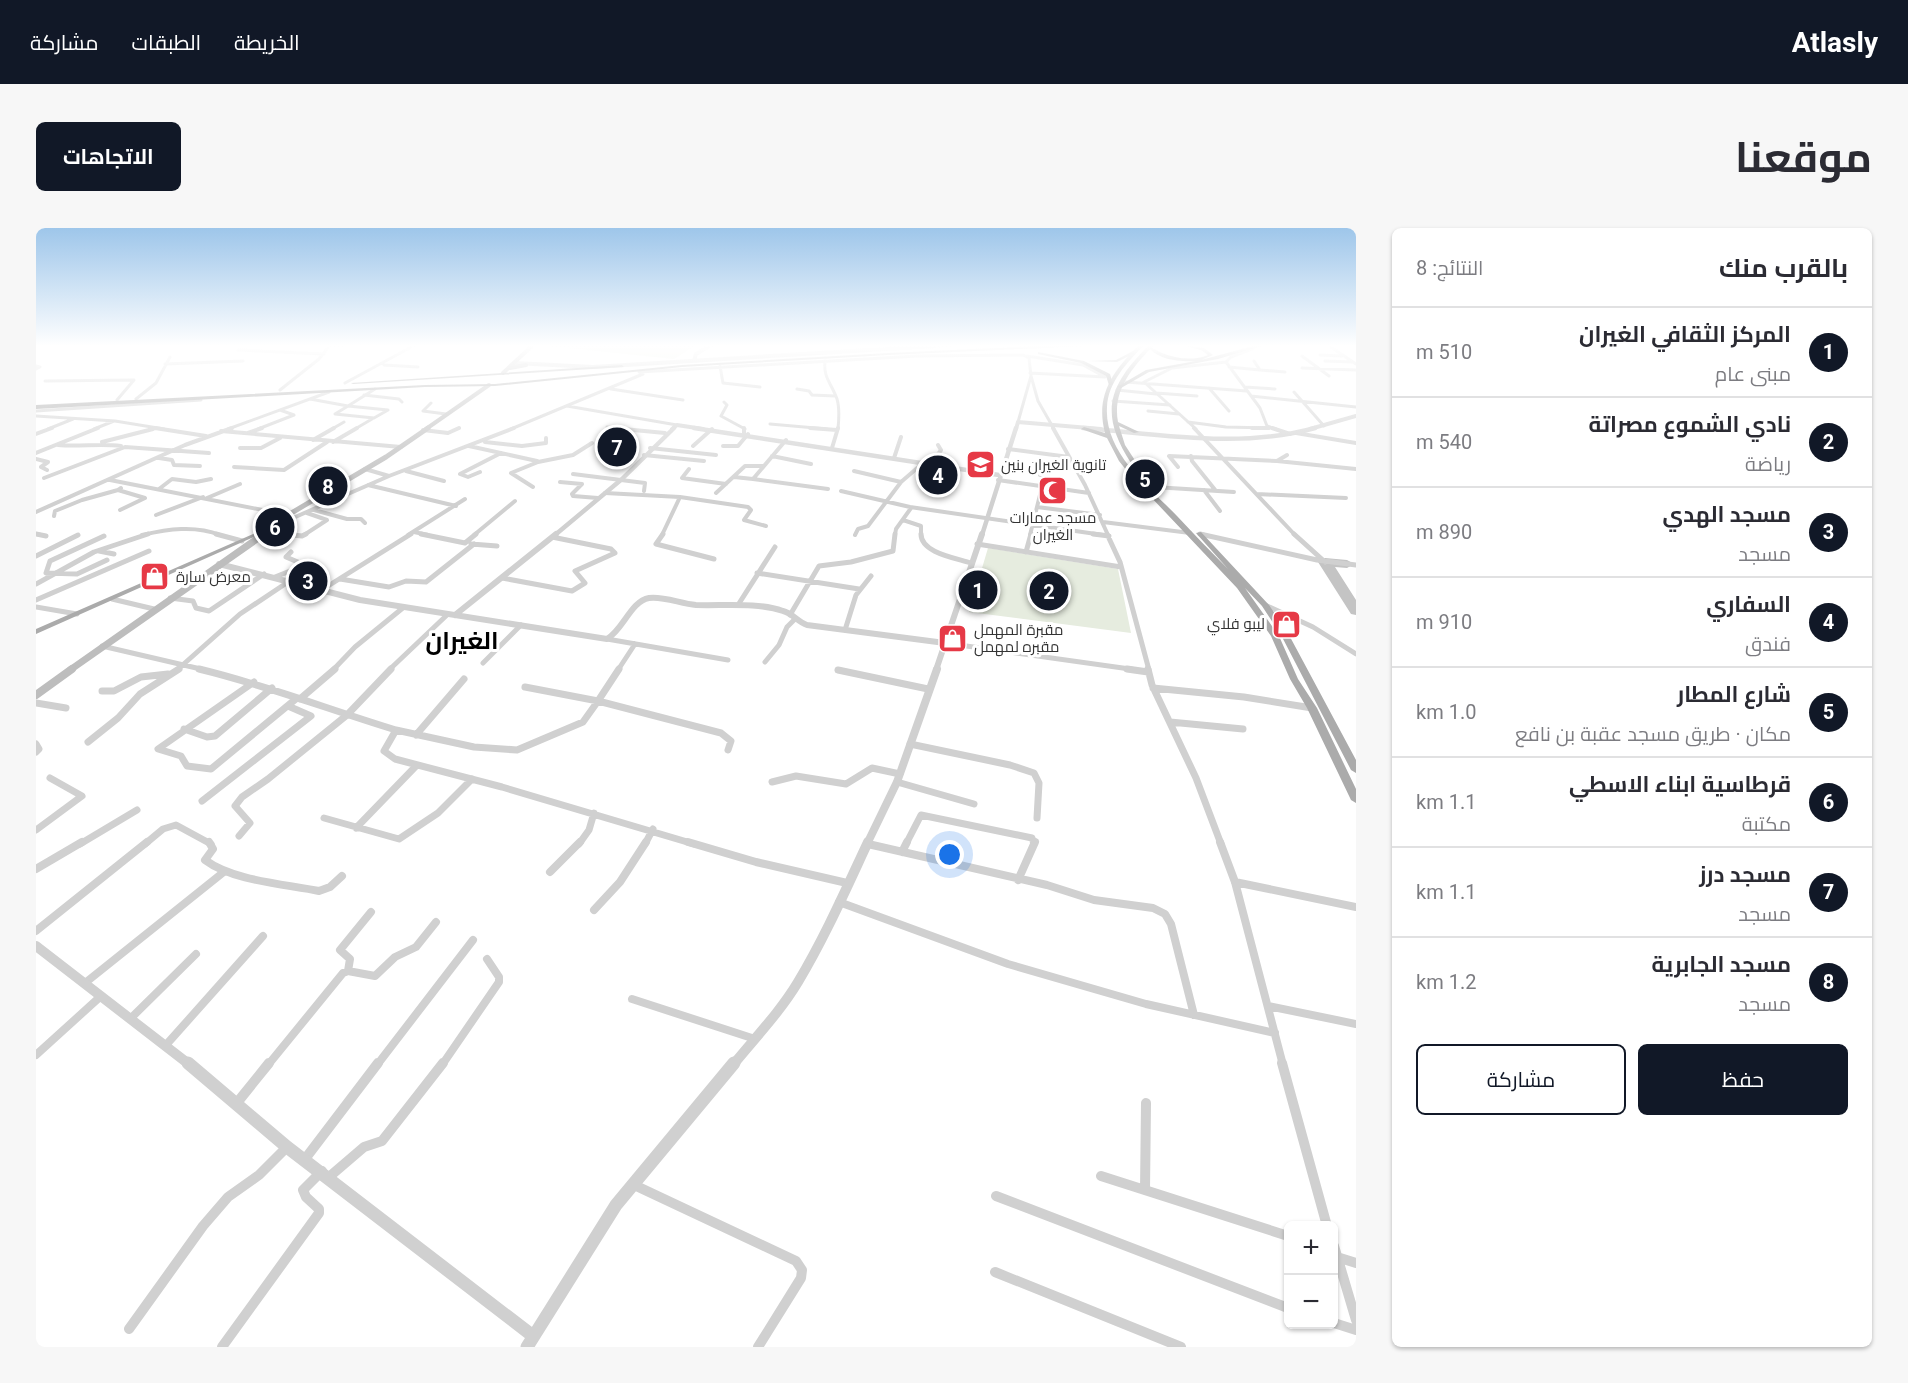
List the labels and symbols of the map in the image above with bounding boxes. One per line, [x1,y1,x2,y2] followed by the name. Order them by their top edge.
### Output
[598,424,636,470] pin: 7
[964,449,996,481] school or university icon: تانوية الغيران بنين
[918,452,958,498] pin: 4
[1001,456,1106,475] place label: تانوية الغيران بنين
[1126,456,1164,502] pin: 5
[308,464,348,508] pin: 8
[1037,475,1069,507] mosque icon: مسجد عمارات الغيران
[256,504,294,550] pin: 6
[1010,509,1096,545] place label: مسجد عمارات الغيران
[288,558,328,604] pin: 3
[139,561,171,593] shop icon: معرض سارة
[176,568,251,587] place label: معرض سارة
[958,568,998,613] pin: 1
[1030,568,1068,614] pin: 2
[1270,608,1302,640] shop icon: ليبو فلاي
[1207,615,1265,636] place label: ليبو فلاي
[974,621,1063,657] place label: مقبرة المهمل مقبره لمهمل
[937,623,969,655] shop icon: مقبرة المهمل مقبره لمهمل
[426,627,498,655] district label: الغيران
[935,840,964,869] your location

